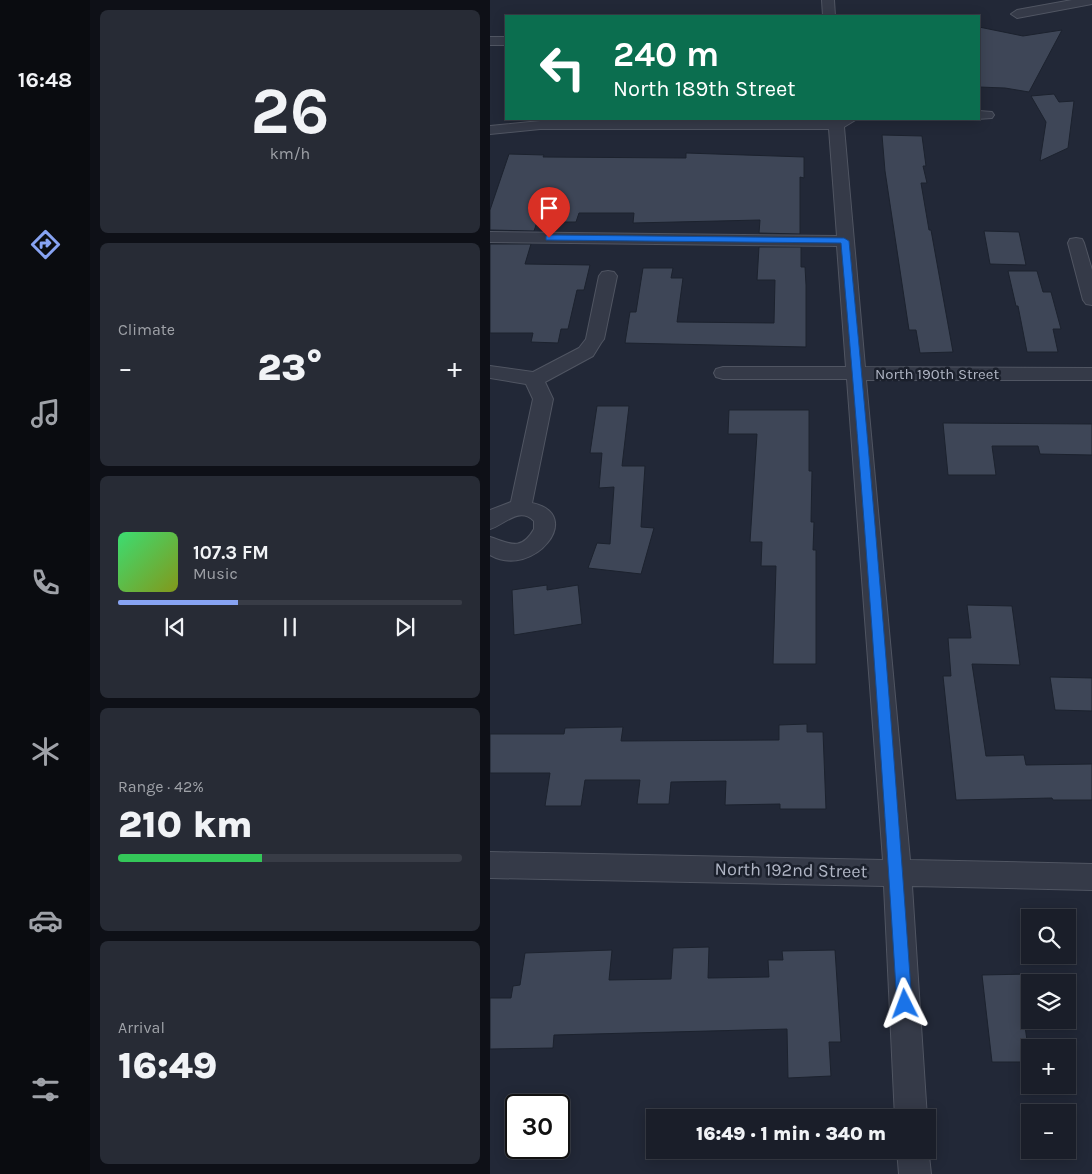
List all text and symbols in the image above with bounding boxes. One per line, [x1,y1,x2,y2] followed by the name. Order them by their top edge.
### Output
[613,34,719,75] text: 240 m
[530,35,595,100] icon: left
[18,67,72,93] text: 16:48
[251,73,329,149] text: 26
[613,76,796,102] text: North 189th Street
[270,144,310,163] text: km/h
[528,187,570,238] pin
[535,194,563,222] icon: arrive
[28,227,63,262] icon: directions
[118,320,175,339] text: Climate
[257,345,323,390] text: 23°
[118,351,133,384] text: −
[447,351,462,384] text: +
[875,365,999,383] street label: North 190th Street
[28,396,63,431] icon: music
[193,542,269,564] text: 107.3 FM
[193,564,238,583] text: Music
[28,565,63,600] icon: phone
[161,613,189,641] icon: previous
[276,613,304,641] icon: pause
[391,613,419,641] icon: next
[28,734,63,769] icon: climate
[118,777,204,796] text: Range · 42%
[118,802,253,847] text: 210 km
[715,858,868,882] street label: North 192nd Street
[28,903,63,938] icon: car
[1021,909,1076,1159] map controls
[1021,909,1076,964] button: search
[1021,974,1076,1029] button: layers
[878,977,930,1029] position arrow
[118,1018,165,1037] text: Arrival
[1021,1039,1076,1094] button: +
[118,1043,217,1088] text: 16:49
[28,1072,63,1107] icon: filters
[505,1094,570,1159] speed limit sign: 30
[1021,1104,1076,1159] button: −
[696,1123,886,1145] text: 16:49 · 1 min · 340 m

